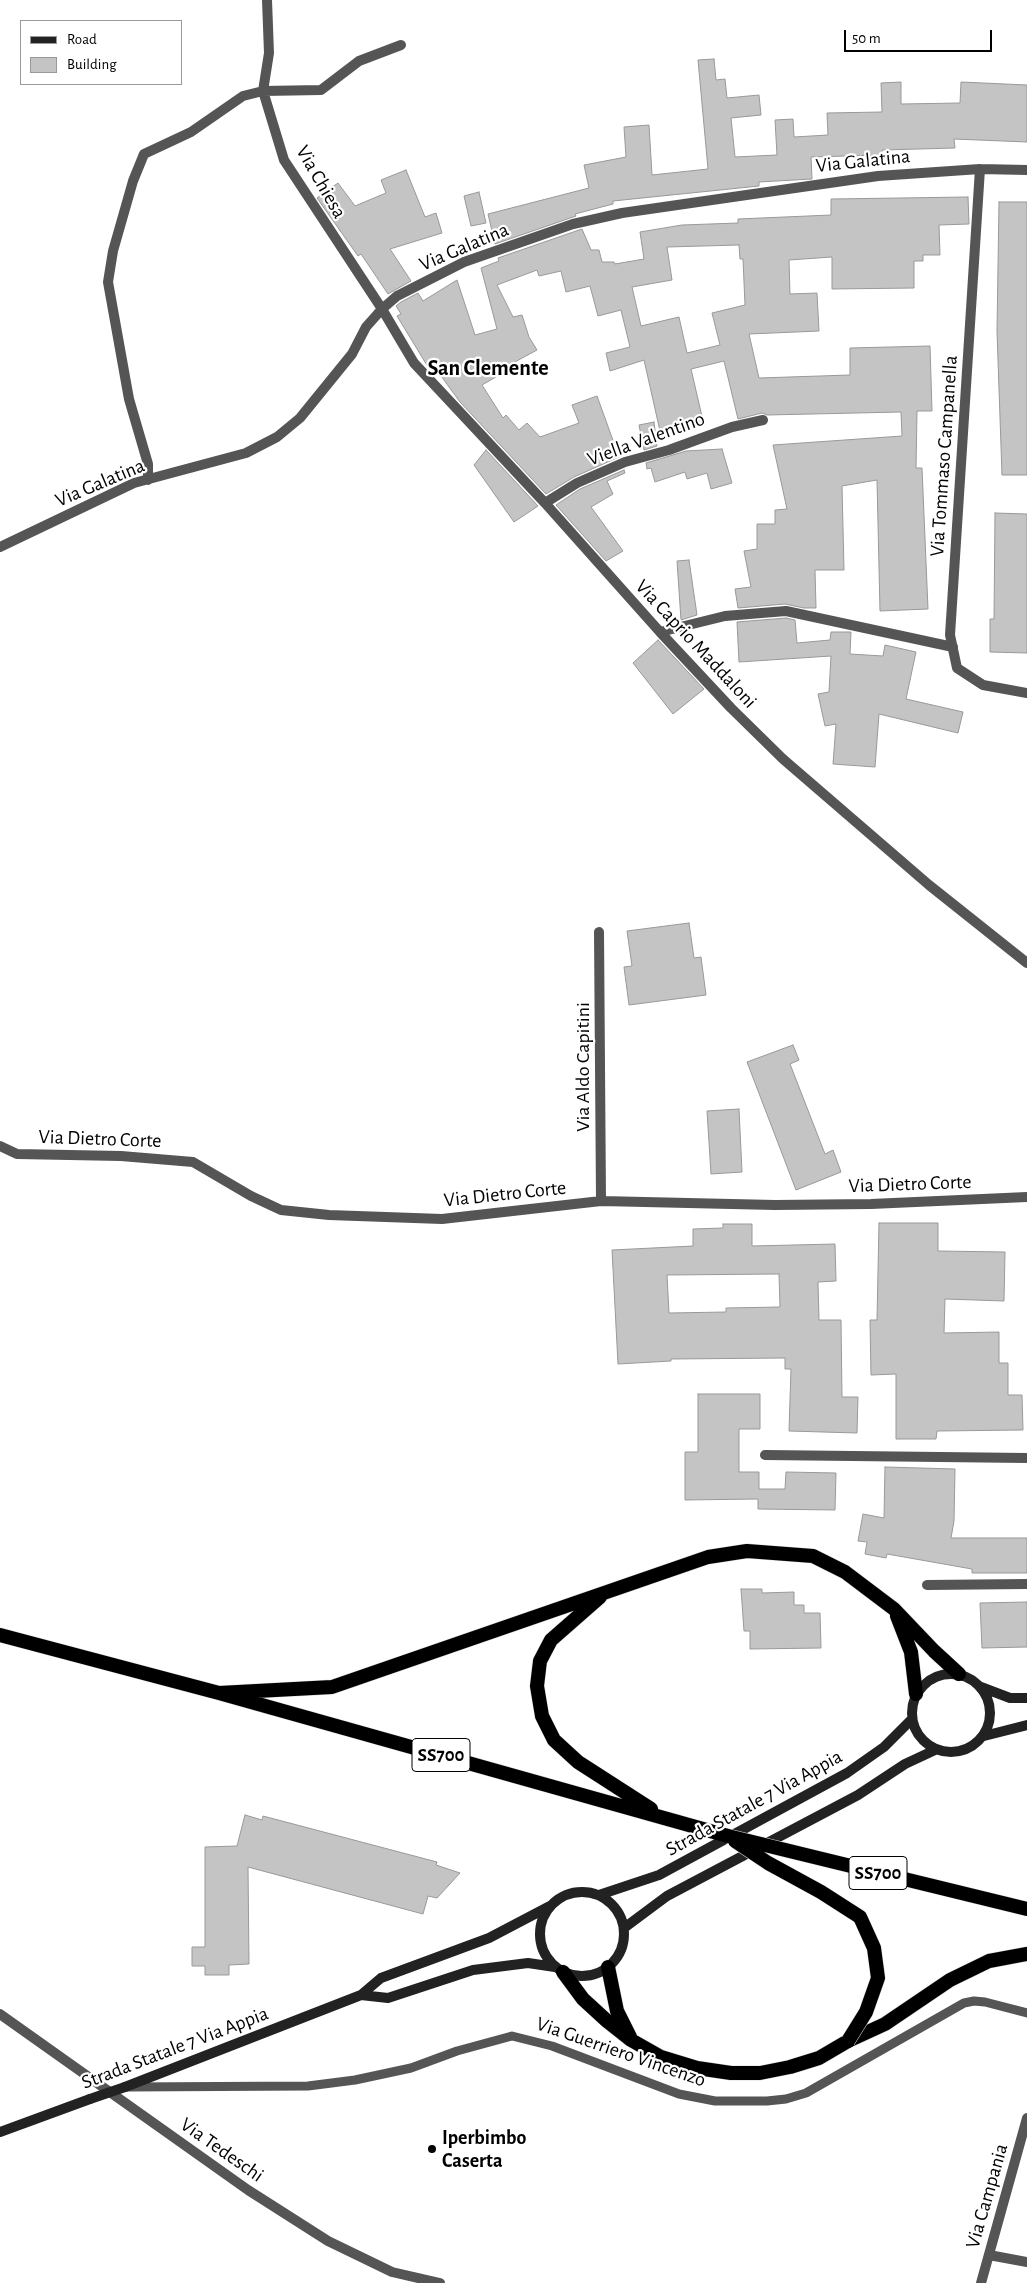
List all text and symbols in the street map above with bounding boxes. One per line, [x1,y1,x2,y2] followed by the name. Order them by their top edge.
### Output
[20,20,182,85] legend
[847,20,994,52] scale bar
[852,31,881,46] text: 50 m
[67,32,97,47] text: Road
[67,57,117,72] text: Building
[291,141,351,223] street label: Via Chiesa
[815,144,911,178] street label: Via Galatina
[416,217,512,277] street label: Via Galatina
[427,355,549,381] district label: San Clemente
[925,355,963,557] street label: Via Tommaso Campanella
[584,407,708,471] street label: Viella Valentino
[52,453,148,513] street label: Via Galatina
[630,575,762,713] street label: Via Caprio Maddaloni
[571,1002,595,1132] street label: Via Aldo Capitini
[38,1125,162,1153] street label: Via Dietro Corte
[848,1170,972,1198] street label: Via Dietro Corte
[443,1176,567,1212] street label: Via Dietro Corte
[412,1738,470,1772] road number: SS700
[661,1744,847,1862] street label: Strada Statale 7 Via Appia
[849,1856,907,1890] road number: SS700
[78,2001,272,2095] street label: Strada Statale 7 Via Appia
[533,2012,709,2092] street label: Via Guerriero Vincenzo
[176,2113,268,2187] street label: Via Tedeschi
[442,2126,526,2173] place label: Iperbimbo Caserta
[961,2141,1013,2251] street label: Via Campania
[426,2143,438,2155] marker: Iperbimbo Caserta

